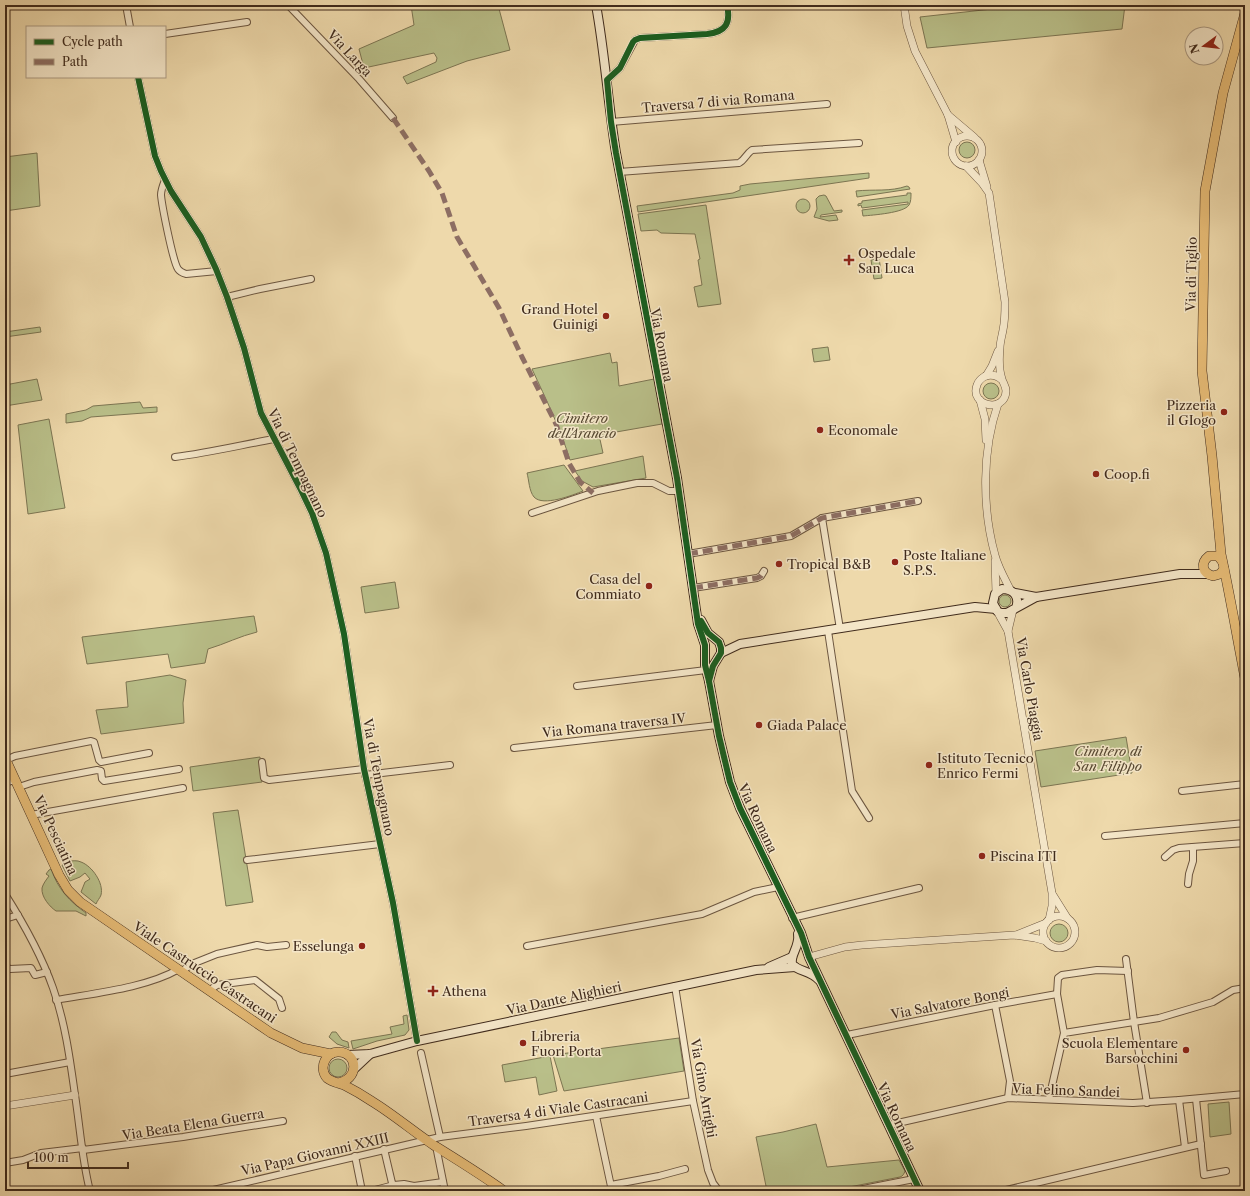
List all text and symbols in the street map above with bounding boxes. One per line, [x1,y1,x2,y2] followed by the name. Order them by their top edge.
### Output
[26,26,166,78] legend
[324,26,376,80] street label: Via Larga
[1184,26,1224,66] north arrow
[62,34,123,49] text: Cycle path
[1186,42,1202,55] text: N
[62,54,88,69] text: Path
[641,86,795,116] street label: Traversa 7 di via Romana
[1182,237,1200,312] street label: Via di Tiglio
[858,245,916,276] place label: Ospedale San Luca
[843,254,855,266] marker: Ospedale San Luca
[521,301,598,332] place label: Grand Hotel Guinigi
[647,306,677,383] street label: Via Romana
[601,311,611,321] marker: Grand Hotel Guinigi
[1166,397,1216,428] place label: Pizzeria il GIogo
[264,405,331,520] street label: Via di Tempagnano
[1219,407,1229,417] marker: Pizzeria il GIogo
[548,410,616,441] park label: Cimitero dell'Arancio
[828,422,898,438] place label: Economale
[815,425,825,435] marker: Economale
[1104,466,1150,482] place label: Coop.fi
[1091,469,1101,479] marker: Coop.fi
[903,547,986,578] place label: Poste Italiane S.P.S.
[787,556,871,572] place label: Tropical B&B
[890,557,900,567] marker: Poste Italiane S.P.S.
[774,559,784,569] marker: Tropical B&B
[575,571,641,602] place label: Casa del Commiato
[644,581,654,591] marker: Casa del Commiato
[1013,635,1047,742] street label: Via Carlo Piaggia
[540,709,687,741] street label: Via Romana traversa IV
[360,716,398,837] street label: Via di Tempagnano
[767,717,846,733] place label: Giada Palace
[754,720,764,730] marker: Giada Palace
[1073,743,1143,774] park label: Cimitero di San Filippo
[937,750,1034,781] place label: Istituto Tecnico Enrico Fermi
[924,760,934,770] marker: Istituto Tecnico Enrico Fermi
[735,780,781,855] street label: Via Romana
[30,792,81,877] street label: Via Pesciatina
[990,848,1057,864] place label: Piscina ITI
[977,851,987,861] marker: Piscina ITI
[129,917,280,1026] street label: Viale Castruccio Castracani
[293,938,354,954] place label: Esselunga
[357,941,367,951] marker: Esselunga
[504,978,623,1018] street label: Via Dante Alighieri
[441,983,487,999] place label: Athena
[889,984,1010,1022] street label: Via Salvatore Bongi
[427,985,439,997] marker: Athena
[531,1028,602,1059] place label: Libreria Fuori Porta
[1062,1035,1178,1066] place label: Scuola Elementare Barsocchini
[687,1036,721,1139] street label: Via Gino Arrighi
[518,1038,528,1048] marker: Libreria Fuori Porta
[1181,1045,1191,1055] marker: Scuola Elementare Barsocchini
[874,1079,920,1154] street label: Via Romana
[1011,1080,1120,1100] street label: Via Felino Sandei
[467,1088,649,1130] street label: Traversa 4 di Viale Castracani
[120,1105,265,1143] street label: Via Beata Elena Guerra
[239,1129,390,1179] street label: Via Papa Giovanni XXIII
[28,1144,128,1170] scale bar
[34,1150,69,1165] text: 100 m

